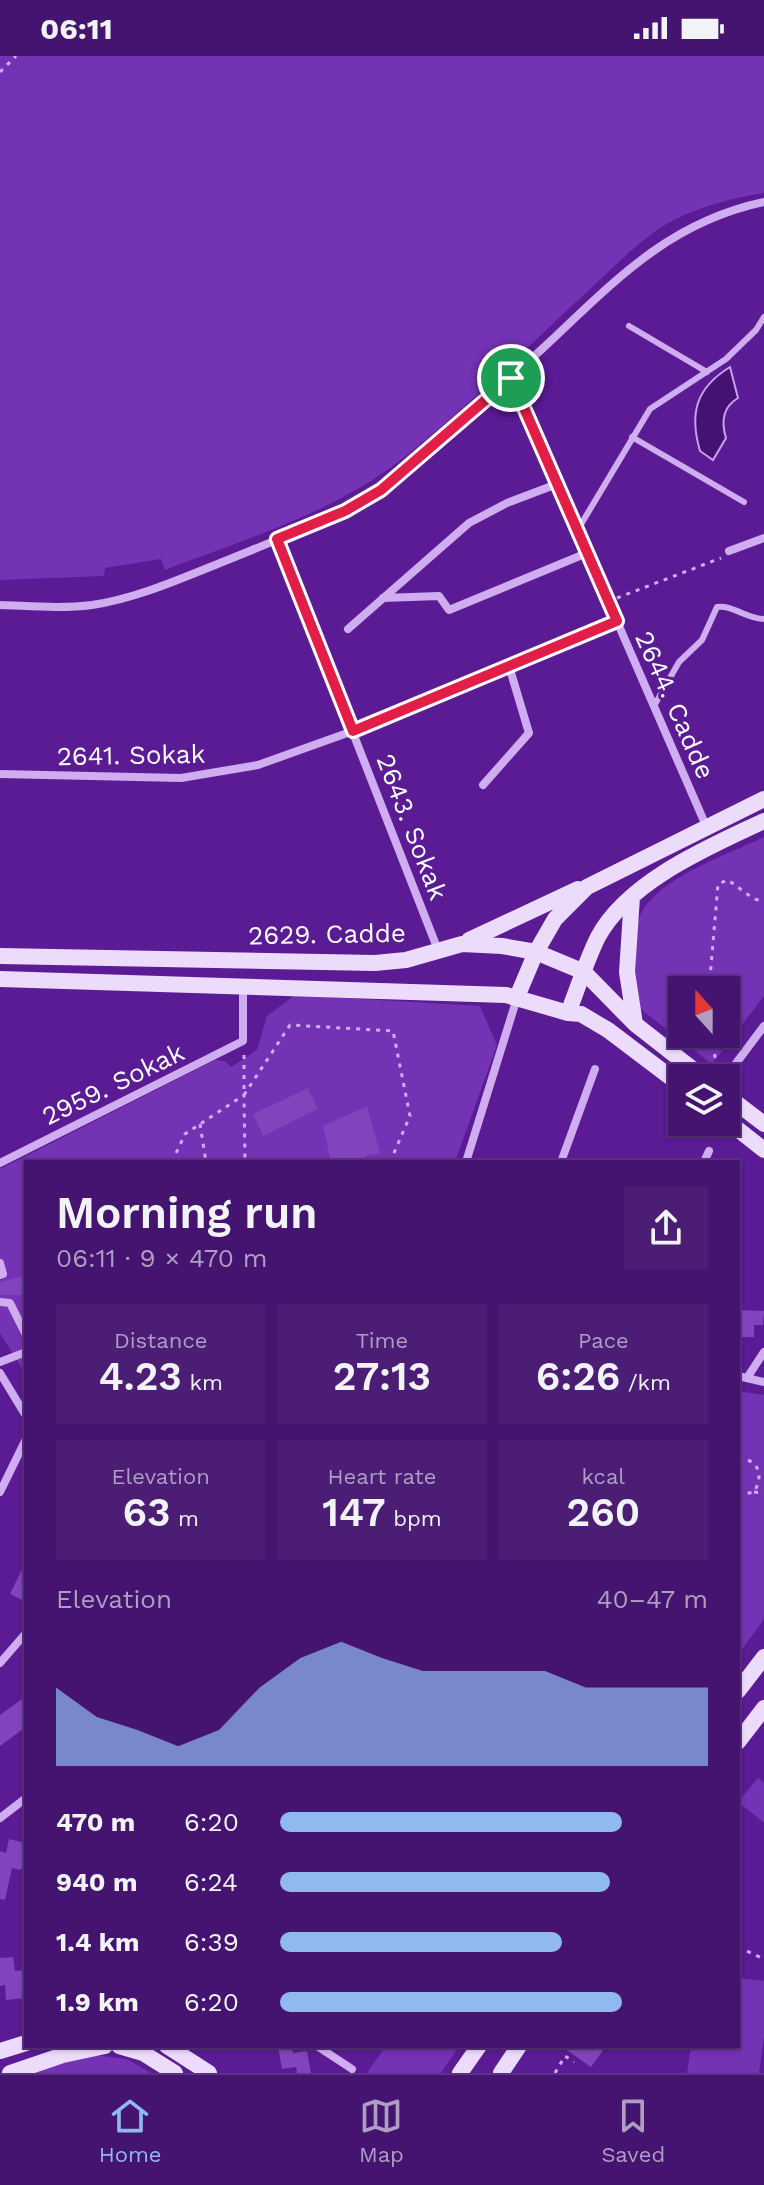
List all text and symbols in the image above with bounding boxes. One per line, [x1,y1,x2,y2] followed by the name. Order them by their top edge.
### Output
[40,11,113,46] text: 06:11
[477,344,545,412] pin
[489,356,533,400] icon: arrive
[629,627,721,783] street label: 2644. Cadde
[56,739,206,771] street label: 2641. Sokak
[370,750,454,905] street label: 2643. Sokak
[248,918,406,950] street label: 2629. Cadde
[668,976,740,1048] north arrow
[668,976,740,1136] map controls
[37,1037,189,1131] street label: 2959. Sokak
[668,1064,740,1136] button: layers
[624,1186,708,1270] button: share
[56,1187,317,1239] text: Morning run
[56,1243,268,1273] text: 06:11 · 9 × 470 m
[114,1328,207,1353] text: Distance
[356,1328,408,1353] text: Time
[578,1328,629,1353] text: Pace
[98,1353,182,1400] text: 4.23
[333,1353,431,1400] text: 27:13
[536,1353,620,1400] text: 6:26
[182,1370,223,1395] text: km
[620,1370,671,1395] text: /km
[112,1464,210,1489] text: Elevation
[328,1464,436,1489] text: Heart rate
[582,1464,625,1489] text: kcal
[122,1489,170,1536] text: 63
[322,1489,386,1536] text: 147
[567,1489,640,1536] text: 260
[170,1506,199,1531] text: m
[386,1506,442,1531] text: bpm
[56,1584,172,1614] text: Elevation
[597,1584,708,1614] text: 40–47 m
[56,1807,135,1837] text: 470 m
[184,1807,239,1837] text: 6:20
[56,1867,137,1897] text: 940 m
[184,1867,238,1897] text: 6:24
[56,1927,140,1957] text: 1.4 km
[184,1927,239,1957] text: 6:39
[56,1987,139,2017] text: 1.9 km
[184,1987,239,2017] text: 6:20
[99,2094,162,2167] tab: Home
[359,2094,404,2167] tab: Map
[601,2094,665,2167] tab: Saved

